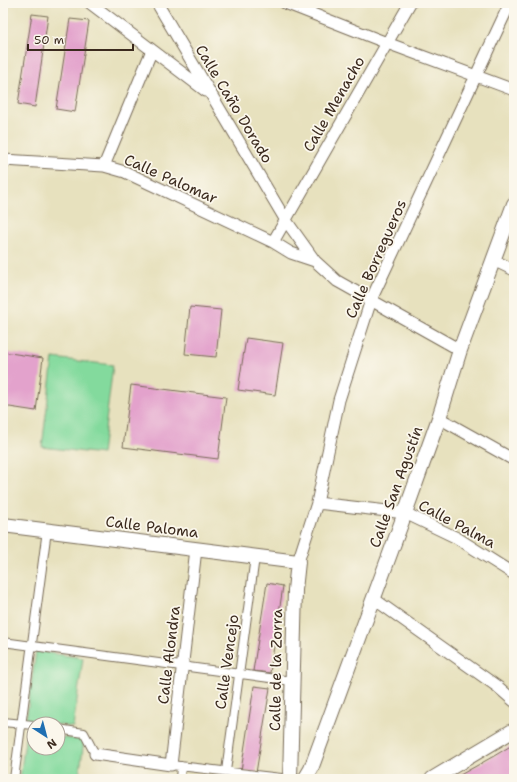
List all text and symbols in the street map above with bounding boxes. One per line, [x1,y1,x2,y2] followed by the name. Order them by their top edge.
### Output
[28,26,133,52] scale bar
[34,32,64,48] text: 50 m
[191,41,277,167] street label: Calle Caño Dorado
[299,53,369,155] street label: Calle Menacho
[121,149,221,209] street label: Calle Palomar
[341,196,411,322] street label: Calle Borregueros
[365,424,427,550] street label: Calle San Agustín
[415,495,500,553] street label: Calle Palma
[104,511,200,543] street label: Calle Paloma
[153,604,185,705] street label: Calle Alondra
[265,608,287,731] street label: Calle de la Zorra
[210,613,244,711] street label: Calle Vencejo
[26,716,66,756] north arrow
[43,735,60,752] text: N

